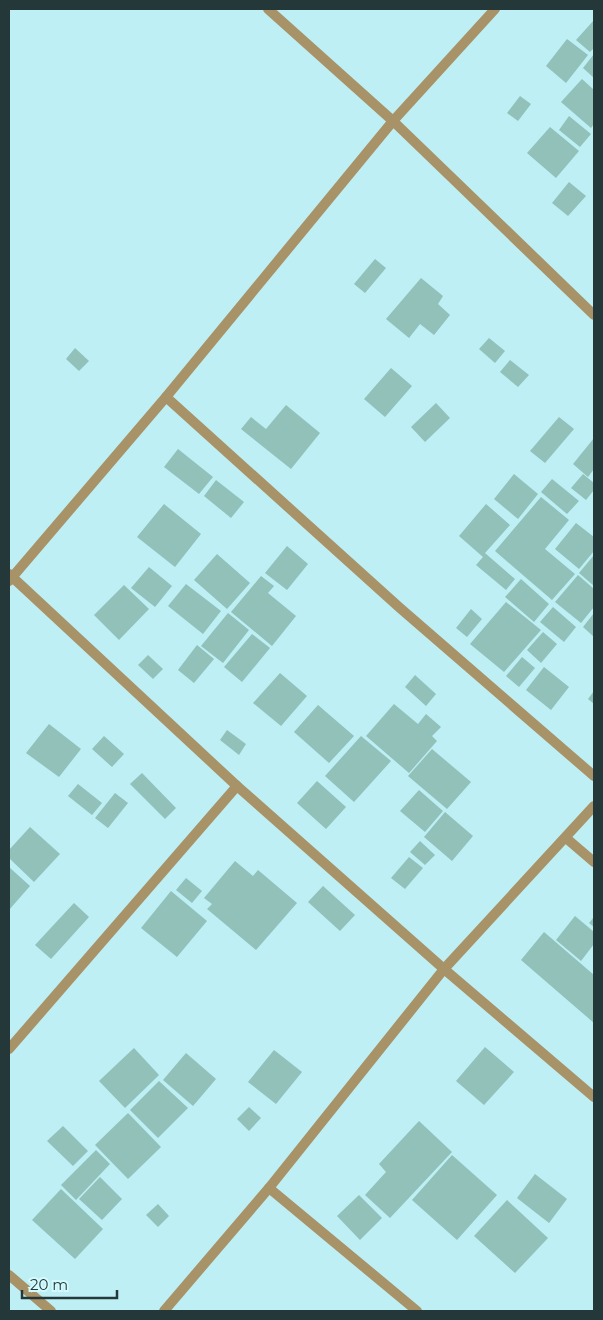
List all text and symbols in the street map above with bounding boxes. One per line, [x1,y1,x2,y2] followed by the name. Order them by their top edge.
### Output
[22,1268,118,1300] scale bar
[30,1275,68,1294] text: 20 m

